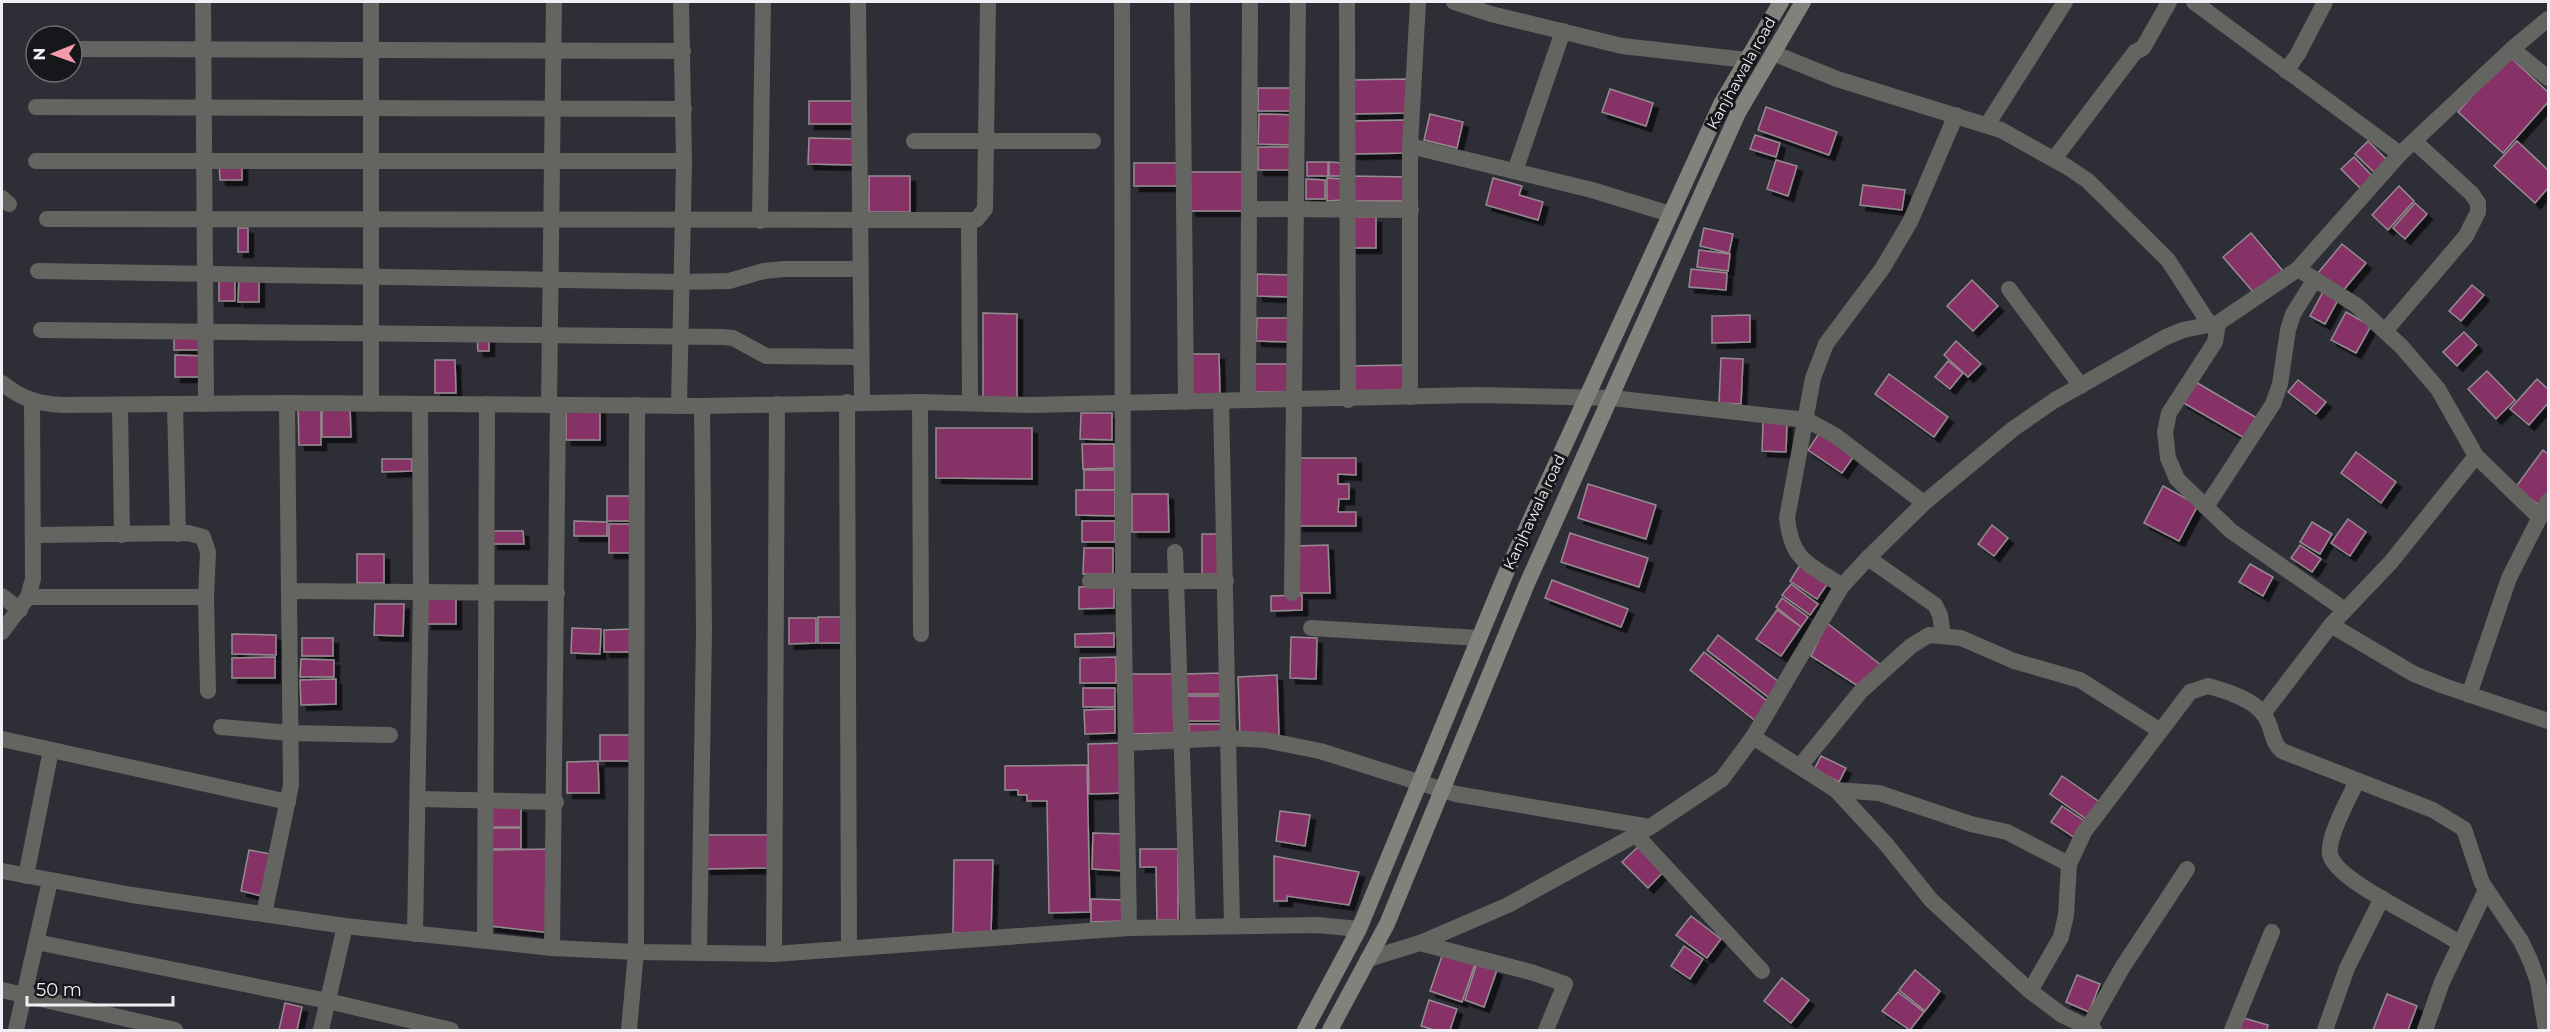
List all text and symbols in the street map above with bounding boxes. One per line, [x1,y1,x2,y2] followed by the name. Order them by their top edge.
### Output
[1702,14,1780,132] street label: Kanjhawala road
[24,24,84,84] north arrow
[30,48,49,61] text: N
[1499,451,1569,573] street label: Kanjhawala road
[27,969,172,1007] scale bar
[36,979,82,1001] text: 50 m

